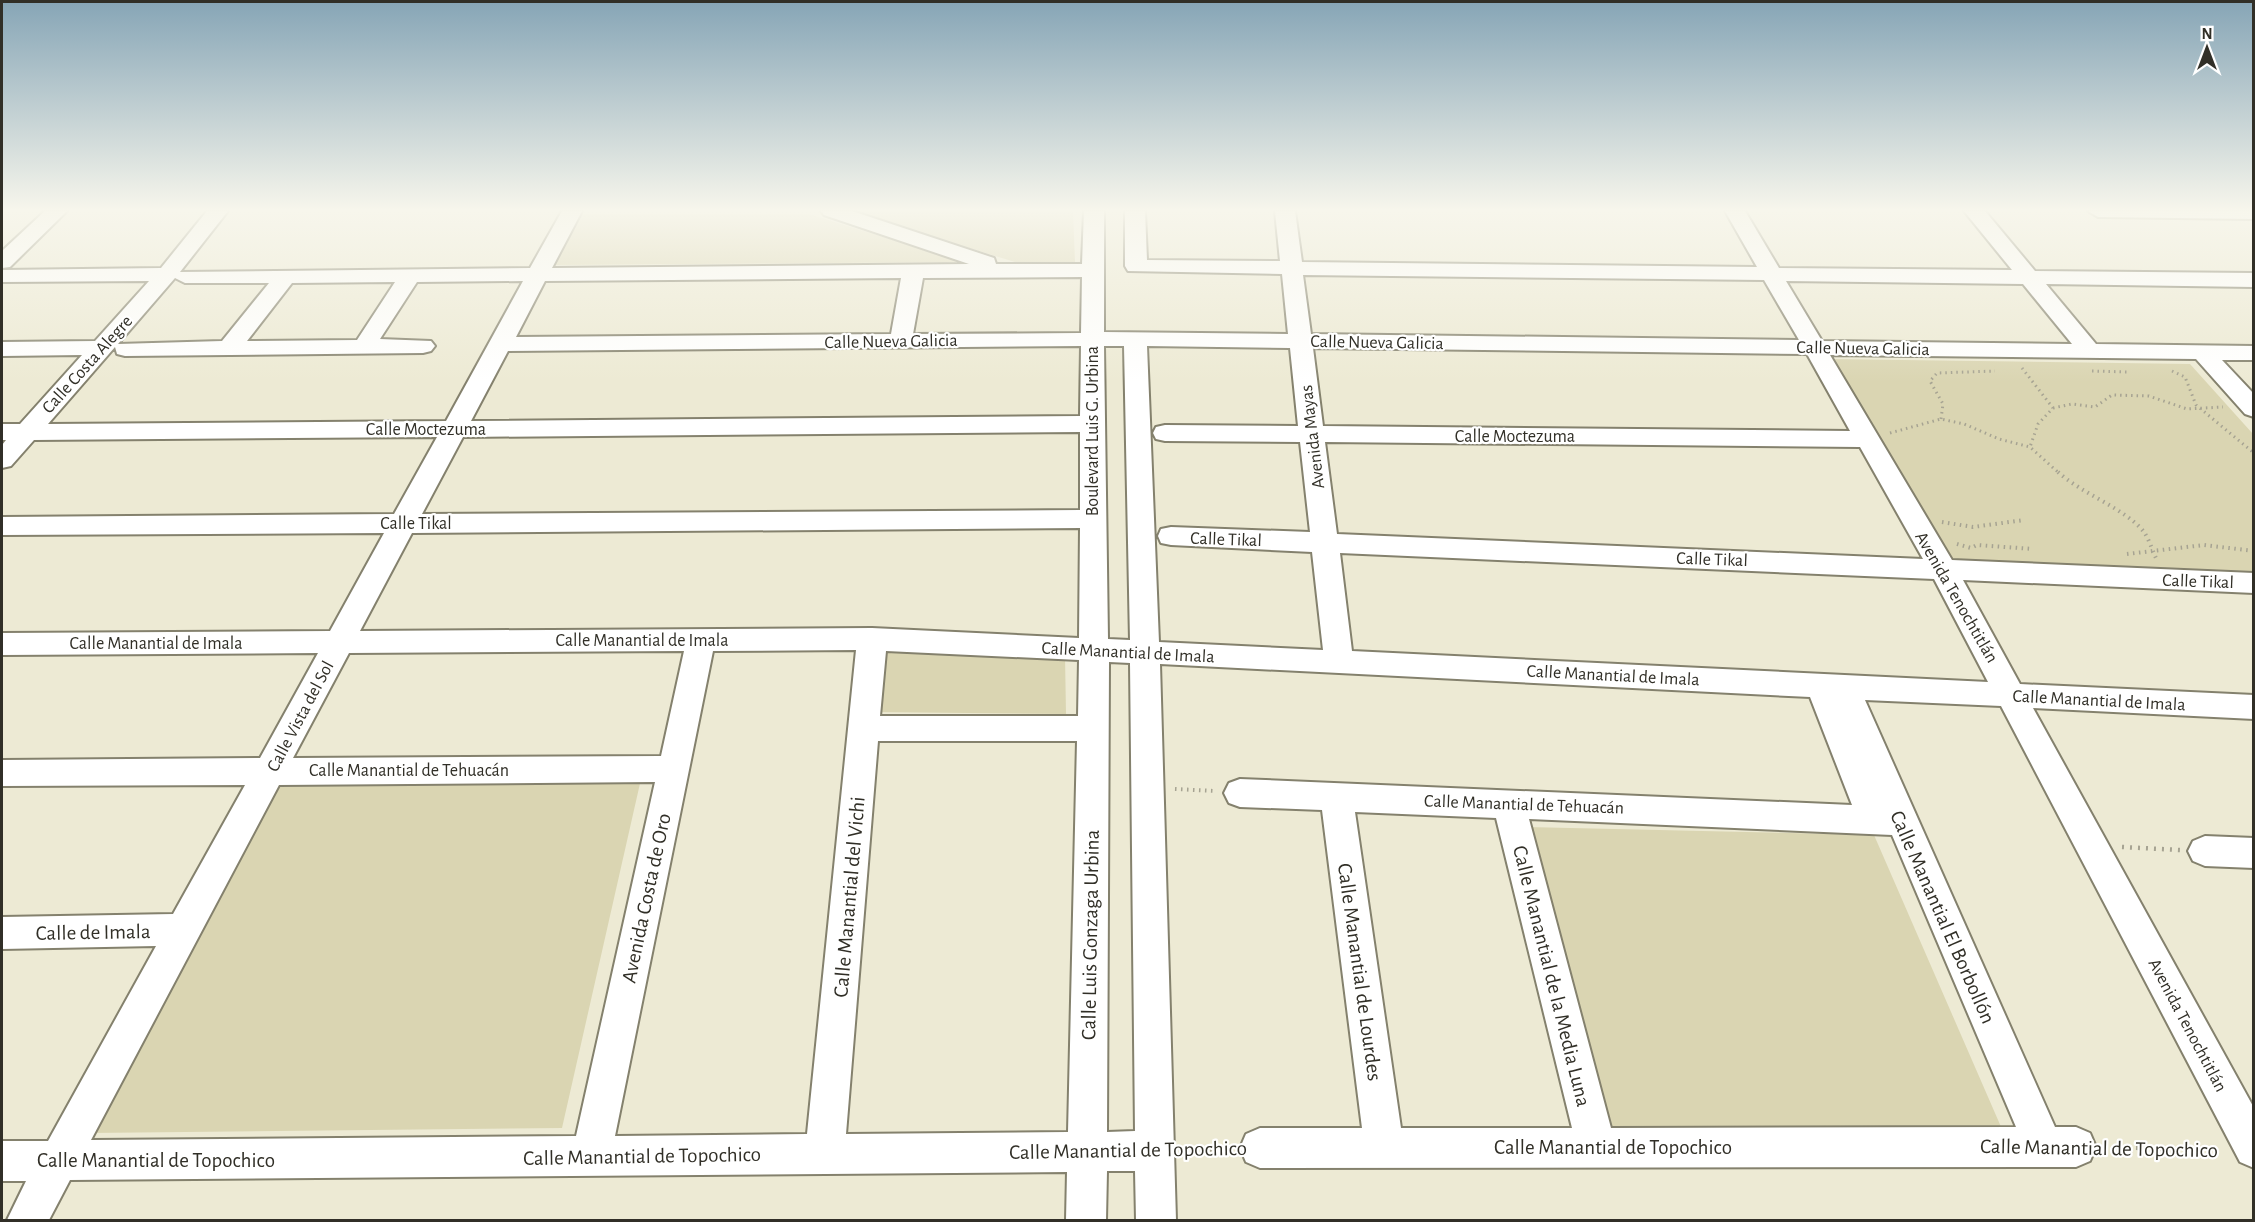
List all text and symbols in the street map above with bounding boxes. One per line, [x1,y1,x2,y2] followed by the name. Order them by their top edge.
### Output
[2177,18,2237,78] north arrow
[2201,26,2213,42] text: N
[39,312,136,417] street label: Calle Costa Alegre
[824,332,958,352] street label: Calle Nueva Galicia
[1310,333,1444,353] street label: Calle Nueva Galicia
[1796,339,1930,359] street label: Calle Nueva Galicia
[1084,346,1102,516] street label: Boulevard Luis G. Urbina
[1298,384,1328,490] street label: Avenida Mayas
[366,421,486,439] street label: Calle Moctezuma
[1455,428,1575,446] street label: Calle Moctezuma
[380,515,452,533] street label: Calle Tikal
[1911,529,2001,666] street label: Avenida Tenochtitlán
[1190,530,1262,550] street label: Calle Tikal
[1676,550,1748,570] street label: Calle Tikal
[2162,572,2234,592] street label: Calle Tikal
[555,632,729,650] street label: Calle Manantial de Imala
[69,635,243,653] street label: Calle Manantial de Imala
[1041,639,1215,667] street label: Calle Manantial de Imala
[264,658,338,775] street label: Calle Vista del Sol
[1526,662,1700,690] street label: Calle Manantial de Imala
[2012,687,2186,715] street label: Calle Manantial de Imala
[309,762,509,780] street label: Calle Manantial de Tehuacán
[1424,793,1624,817] street label: Calle Manantial de Tehuacán
[830,796,869,998] street label: Calle Manantial del Vichi
[1886,808,1999,1027] street label: Calle Manantial El Borbollón
[618,811,675,985] street label: Avenida Costa de Oro
[1078,829,1103,1040] street label: Calle Luis Gonzaga Urbina
[1509,843,1594,1109] street label: Calle Manantial de la Media Luna
[1334,862,1385,1082] street label: Calle Manantial de Lourdes
[35,921,151,944] street label: Calle de Imala
[2144,956,2230,1095] street label: Avenida Tenochtitlán
[1980,1136,2218,1161] street label: Calle Manantial de Topochico
[1494,1137,1732,1158] street label: Calle Manantial de Topochico
[1009,1138,1247,1163] street label: Calle Manantial de Topochico
[523,1144,761,1169] street label: Calle Manantial de Topochico
[37,1150,275,1171] street label: Calle Manantial de Topochico

